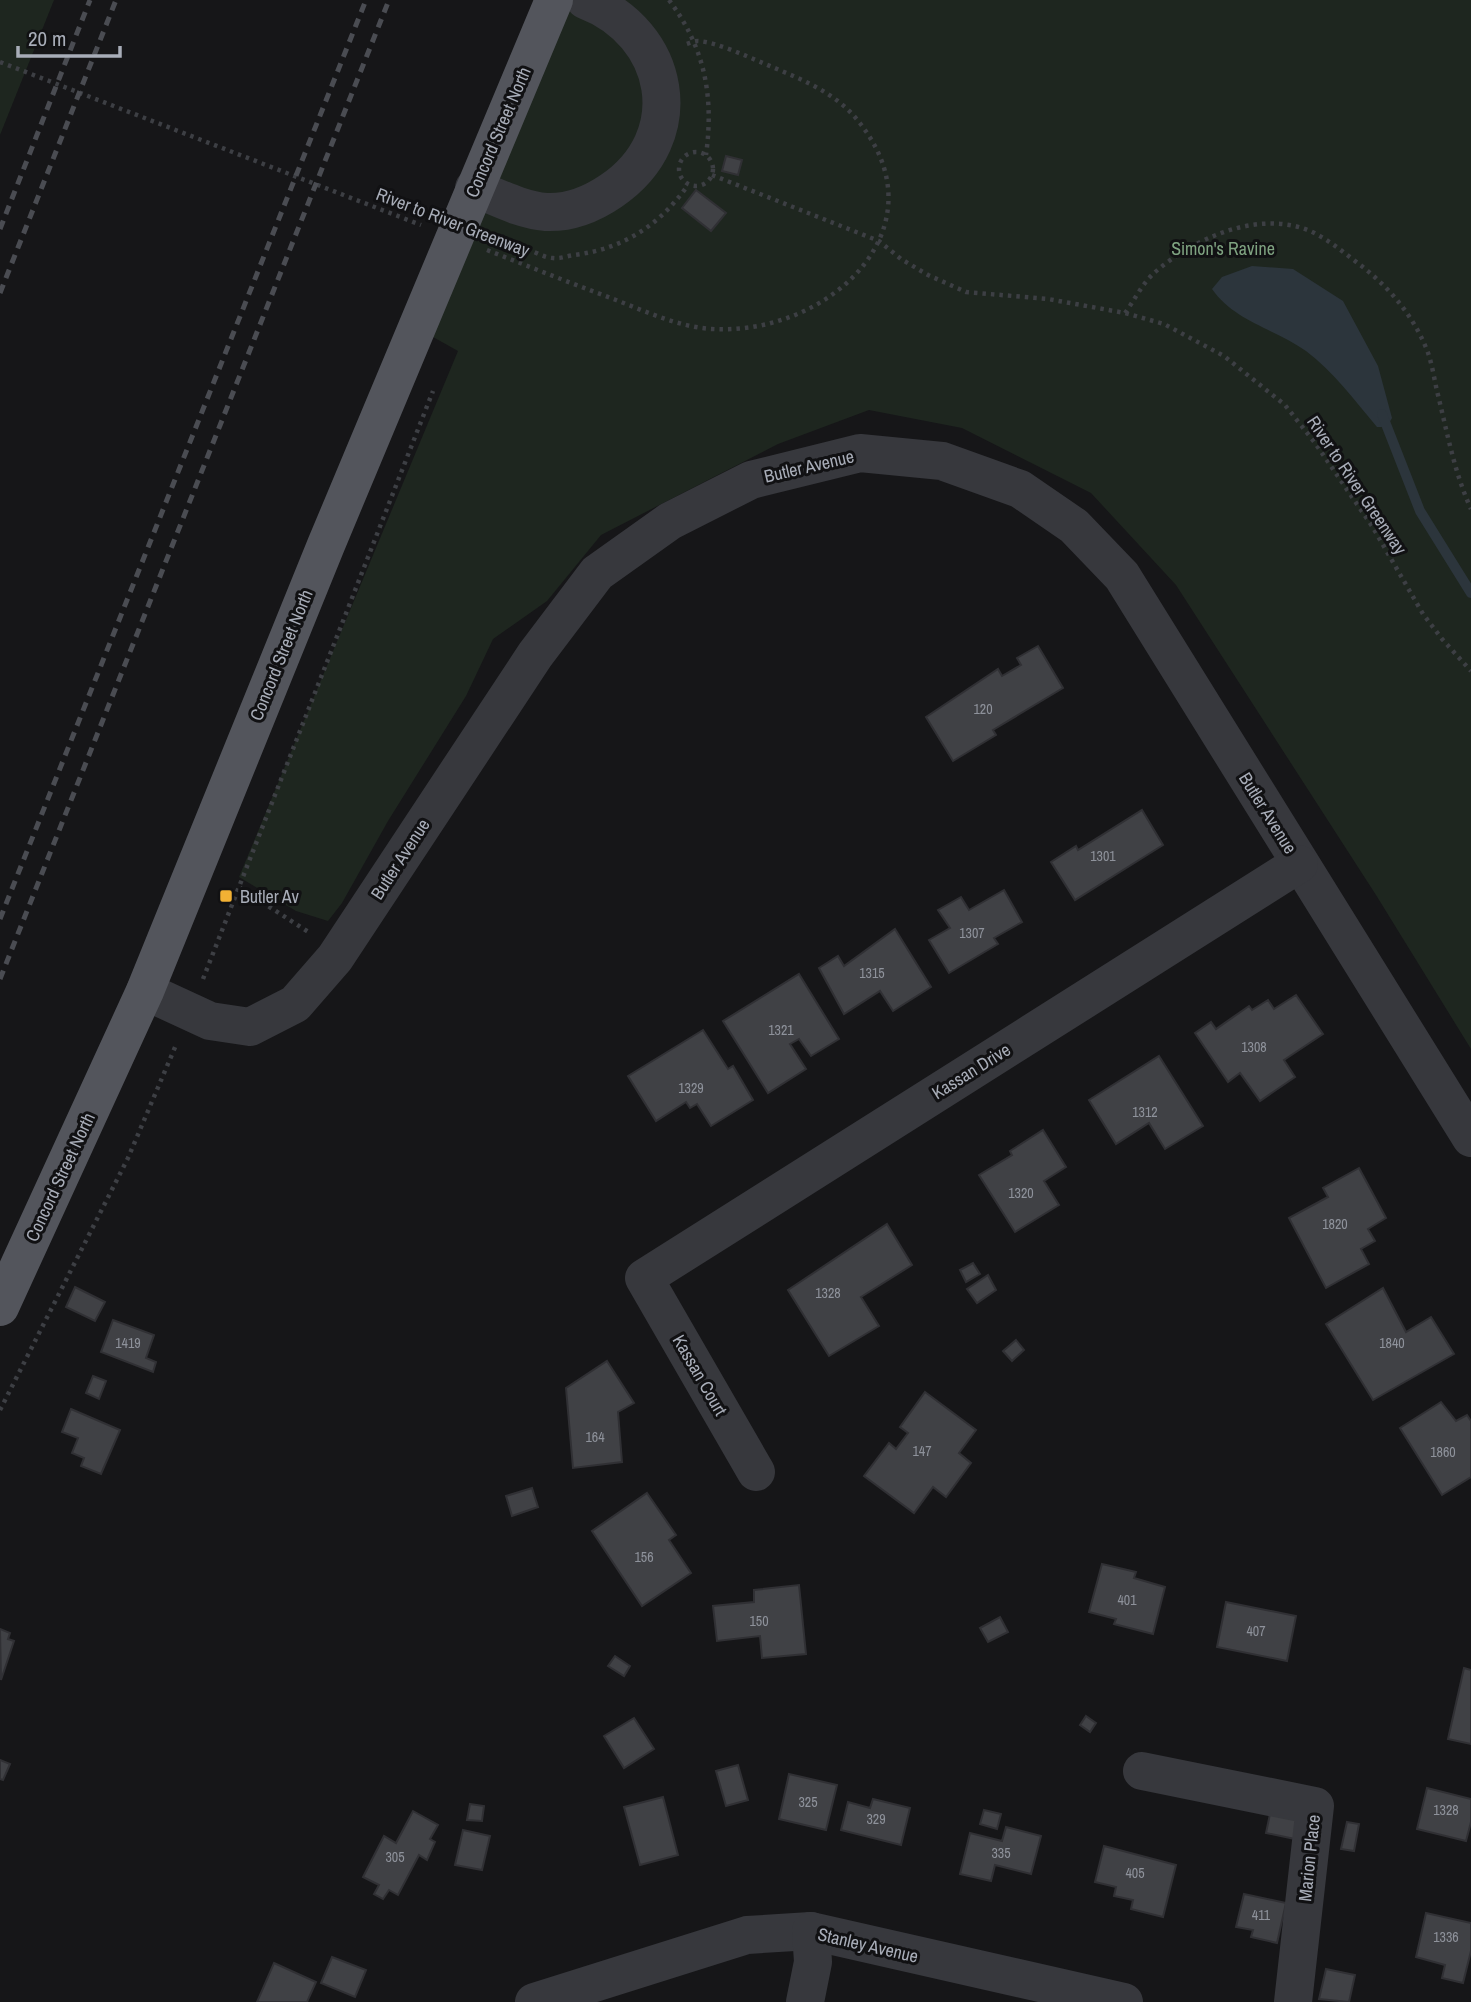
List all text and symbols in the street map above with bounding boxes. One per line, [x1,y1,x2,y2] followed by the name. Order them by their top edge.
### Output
[18,14,119,58] scale bar
[28,24,66,53] text: 20 m
[459,63,537,201] street label: Concord Street North
[373,181,534,263] street label: River to River Greenway
[1171,236,1275,261] park label: Simon's Ravine
[1301,411,1413,560] street label: River to River Greenway
[762,444,856,488] street label: Butler Avenue
[243,586,319,724] street label: Concord Street North
[973,700,993,718] house number: 120
[1233,768,1303,858] street label: Butler Avenue
[365,814,435,904] street label: Butler Avenue
[1090,847,1116,865] house number: 1301
[240,884,299,909] place label: Butler Av
[218,888,234,904] marker: Butler Av
[959,924,985,942] house number: 1307
[859,964,885,982] house number: 1315
[768,1021,794,1039] house number: 1321
[927,1037,1015,1105] street label: Kassan Drive
[1241,1038,1267,1056] house number: 1308
[678,1079,704,1097] house number: 1329
[1132,1103,1158,1121] house number: 1312
[19,1109,101,1245] street label: Concord Street North
[1008,1184,1034,1202] house number: 1320
[1322,1215,1348,1233] house number: 1820
[815,1284,841,1302] house number: 1328
[667,1330,733,1420] street label: Kassan Court
[115,1334,141,1352] house number: 1419
[1379,1334,1405,1352] house number: 1840
[585,1428,605,1446] house number: 164
[912,1442,932,1460] house number: 147
[1430,1443,1456,1461] house number: 1860
[634,1548,654,1566] house number: 156
[1117,1591,1137,1609] house number: 401
[749,1612,769,1630] house number: 150
[1246,1622,1266,1640] house number: 407
[798,1793,818,1811] house number: 325
[1433,1801,1459,1819] house number: 1328
[866,1810,886,1828] house number: 329
[1292,1813,1326,1903] street label: Marion Place
[991,1844,1011,1862] house number: 335
[385,1848,405,1866] house number: 305
[1125,1864,1145,1882] house number: 405
[1252,1906,1271,1924] house number: 411
[815,1921,921,1969] street label: Stanley Avenue
[1433,1928,1459,1946] house number: 1336

